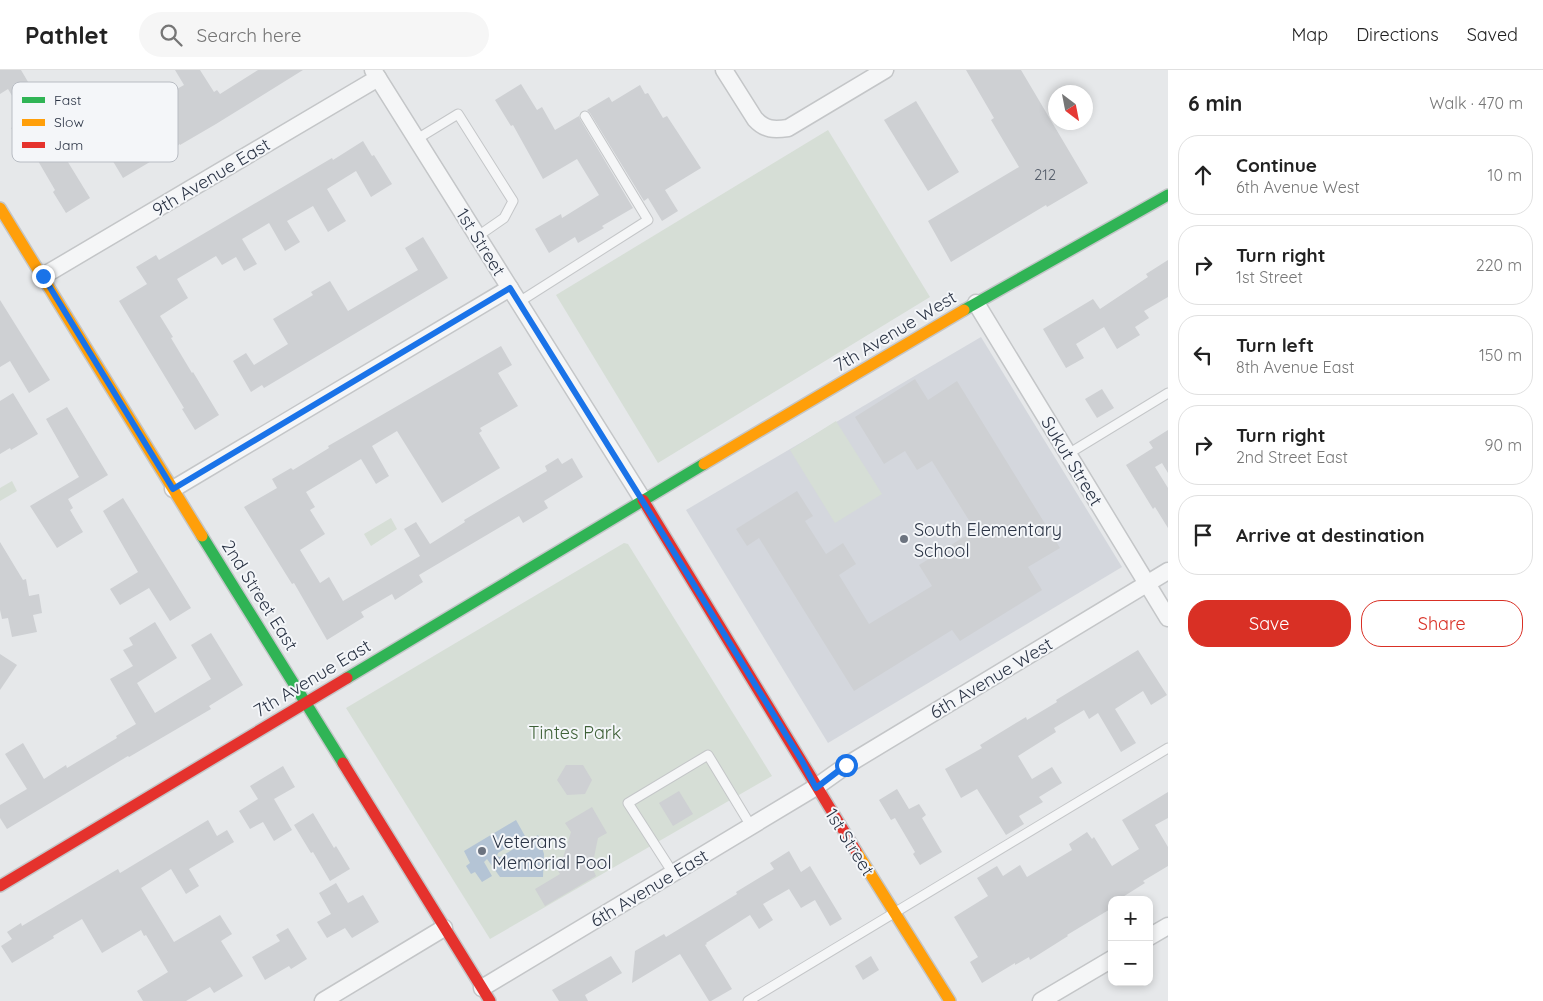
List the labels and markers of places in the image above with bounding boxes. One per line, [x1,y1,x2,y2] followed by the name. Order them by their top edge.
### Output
[914,518,1062,562] place label: South Elementary School
[898,533,910,545] marker: South Elementary School
[492,830,612,874] place label: Veterans Memorial Pool
[476,845,488,857] marker: Veterans Memorial Pool

